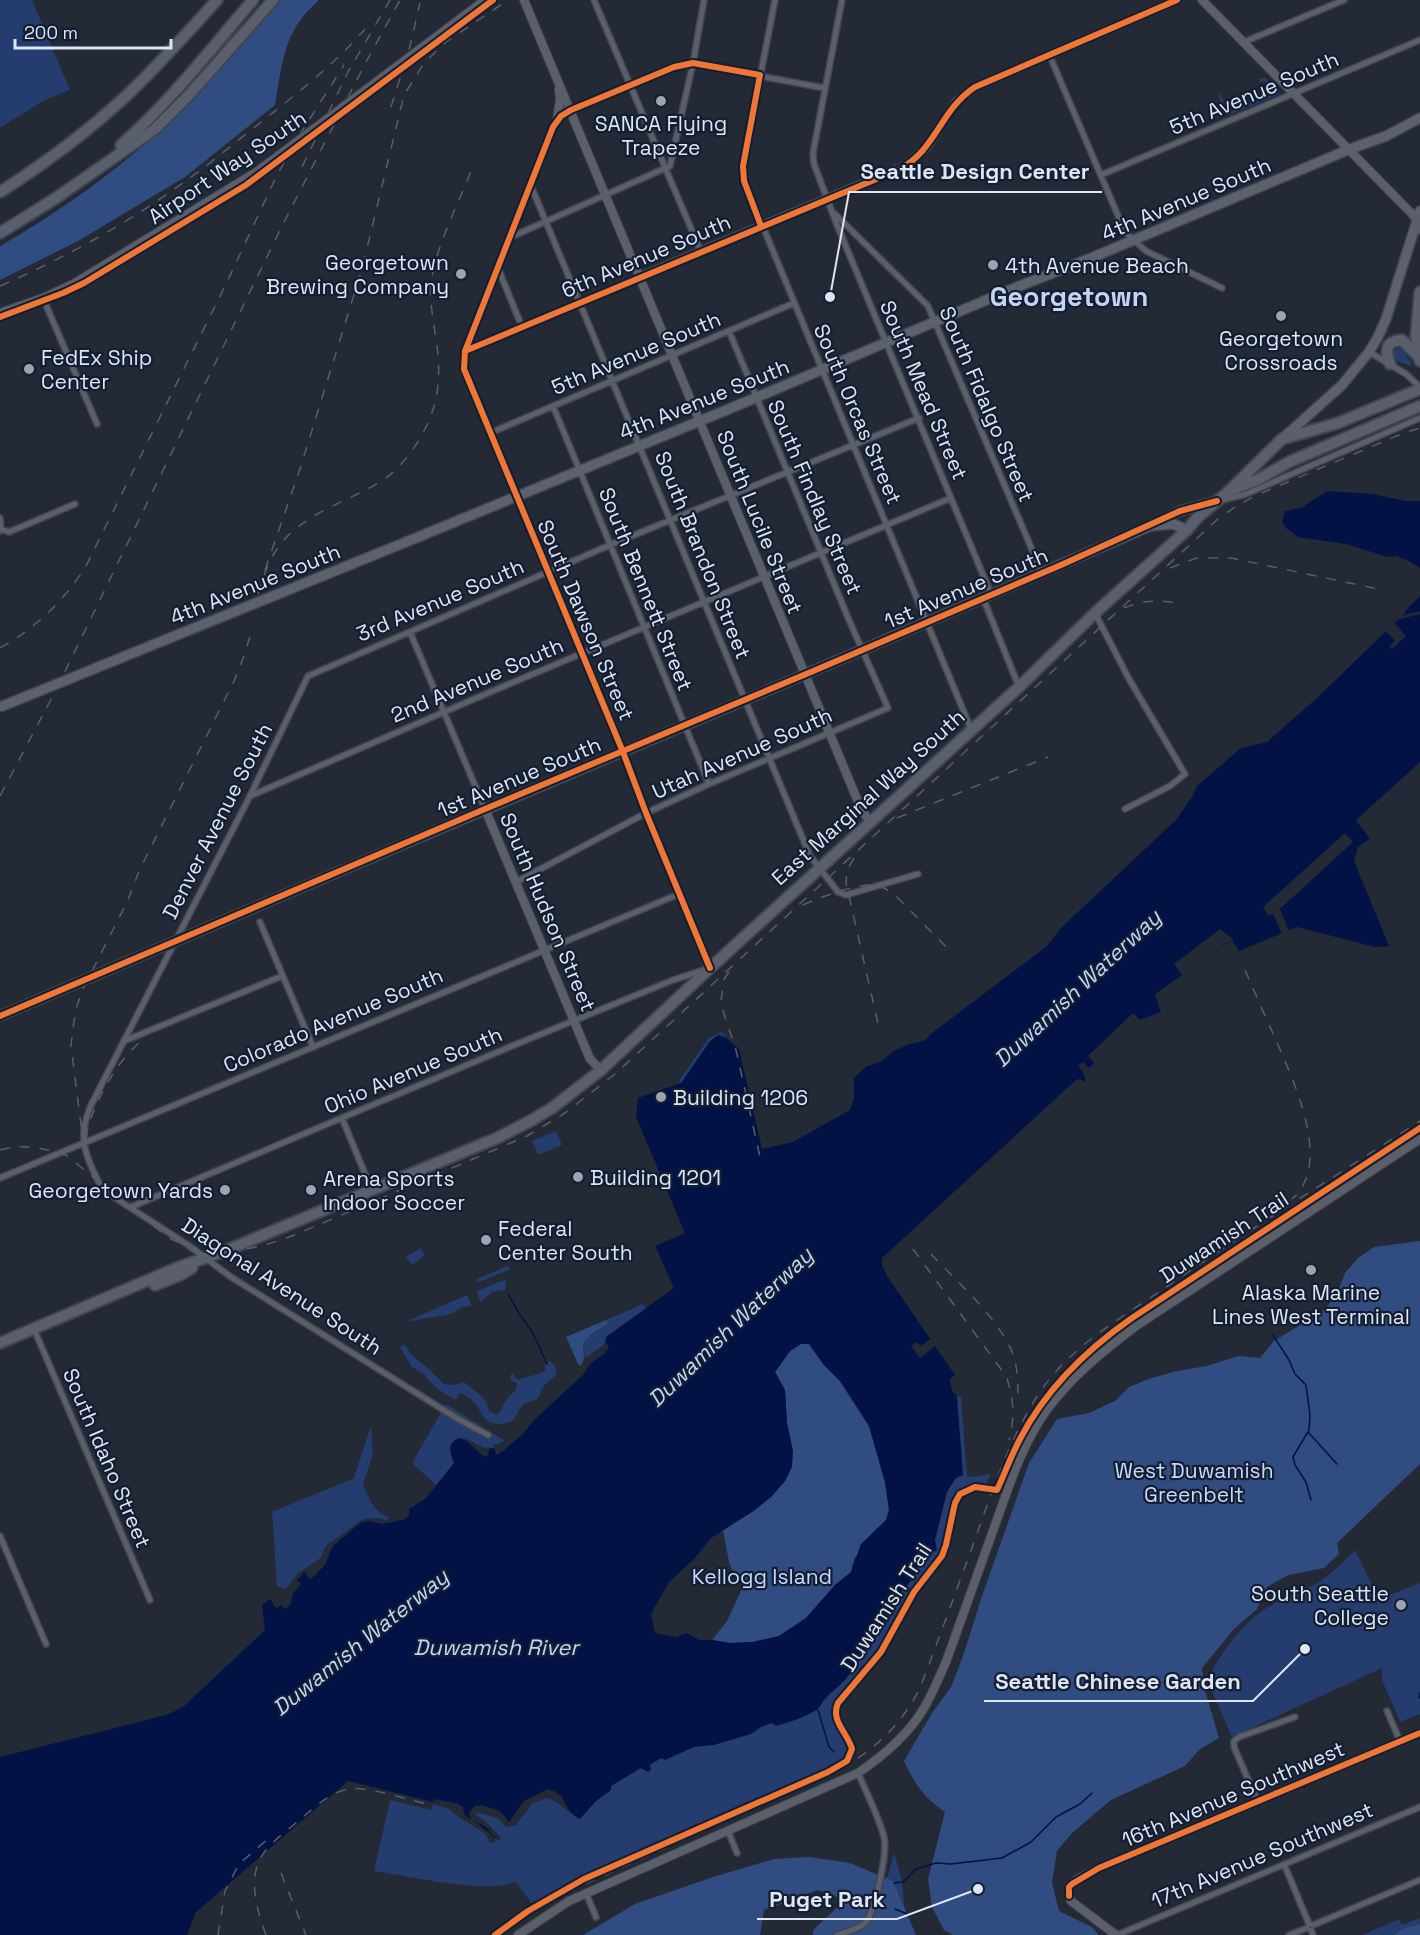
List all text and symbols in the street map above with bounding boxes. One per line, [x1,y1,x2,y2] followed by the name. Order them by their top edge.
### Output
[15,12,171,50] scale bar
[24,21,78,44] text: 200 m
[1165,45,1343,141] street label: 5th Avenue South
[654,94,668,108] marker: SANCA Flying Trapeze
[143,104,311,230] street label: Airport Way South
[595,110,727,161] place label: SANCA Flying Trapeze
[1097,151,1275,247] street label: 4th Avenue South
[849,152,1102,192] callout: Seattle Design Center
[860,157,1090,185] text: Seattle Design Center
[557,208,735,304] street label: 6th Avenue South
[266,249,449,300] place label: Georgetown Brewing Company
[1005,252,1189,279] place label: 4th Avenue Beach
[986,258,1000,272] marker: 4th Avenue Beach
[454,267,468,281] marker: Georgetown Brewing Company
[990,279,1148,314] district label: Georgetown
[874,296,974,484] street label: South Mead Street
[934,302,1040,506] street label: South Fidalgo Street
[547,305,725,401] street label: 5th Avenue South
[1274,309,1288,323] marker: Georgetown Crossroads
[808,320,908,508] street label: South Orcas Street
[1219,325,1343,376] place label: Georgetown Crossroads
[41,344,152,395] place label: FedEx Ship Center
[615,352,793,446] street label: 4th Avenue South
[22,362,36,376] marker: FedEx Ship Center
[762,396,868,598] street label: South Findlay Street
[711,426,809,618] street label: South Lucile Street
[649,447,757,663] street label: South Brandon Street
[593,483,699,695] street label: South Bennett Street
[531,515,641,725] street label: South Dawson Street
[166,537,344,631] street label: 4th Avenue South
[880,541,1052,635] street label: 1st Avenue South
[352,552,528,648] street label: 3rd Avenue South
[387,631,567,729] street label: 2nd Avenue South
[648,701,836,805] street label: Utah Avenue South
[766,703,970,891] street label: East Marginal Way South
[156,719,278,923] street label: Denver Avenue South
[433,730,605,824] street label: 1st Avenue South
[494,809,602,1015] street label: South Hudson Street
[988,902,1167,1073] water label: Duwamish Waterway
[219,961,447,1079] street label: Colorado Avenue South
[320,1020,506,1120] street label: Ohio Avenue South
[673,1084,808,1111] place label: Building 1206
[654,1090,668,1104] marker: Building 1206
[590,1164,721,1191] place label: Building 1201
[323,1165,465,1216] place label: Arena Sports Indoor Soccer
[571,1170,585,1184] marker: Building 1201
[29,1177,213,1204] place label: Georgetown Yards
[218,1183,232,1197] marker: Georgetown Yards
[304,1183,318,1197] marker: Arena Sports Indoor Soccer
[1155,1185,1293,1289] street label: Duwamish Trail
[177,1211,387,1361] street label: Diagonal Avenue South
[498,1215,633,1266] place label: Federal Center South
[479,1233,493,1247] marker: Federal Center South
[642,1240,819,1413] water label: Duwamish Waterway
[1304,1263,1318,1277] marker: Alaska Marine Lines West Terminal
[1212,1279,1410,1330] place label: Alaska Marine Lines West Terminal
[57,1364,157,1552] street label: South Idaho Street
[1114,1457,1274,1508] park label: West Duwamish Greenbelt
[834,1538,938,1676] street label: Duwamish Trail
[266,1561,455,1722] water label: Duwamish Waterway
[692,1563,832,1590] park label: Kellogg Island
[1251,1580,1389,1631] place label: South Seattle College
[1394,1598,1408,1612] marker: South Seattle College
[413,1633,581,1661] water label: Duwamish River
[984,1661,1253,1701] callout: Seattle Chinese Garden
[995,1667,1241,1695] text: Seattle Chinese Garden
[1117,1735,1349,1853] street label: 16th Avenue Southwest
[1147,1796,1377,1914] street label: 17th Avenue Southwest
[757,1879,897,1919] callout: Puget Park
[769,1885,885,1913] text: Puget Park

